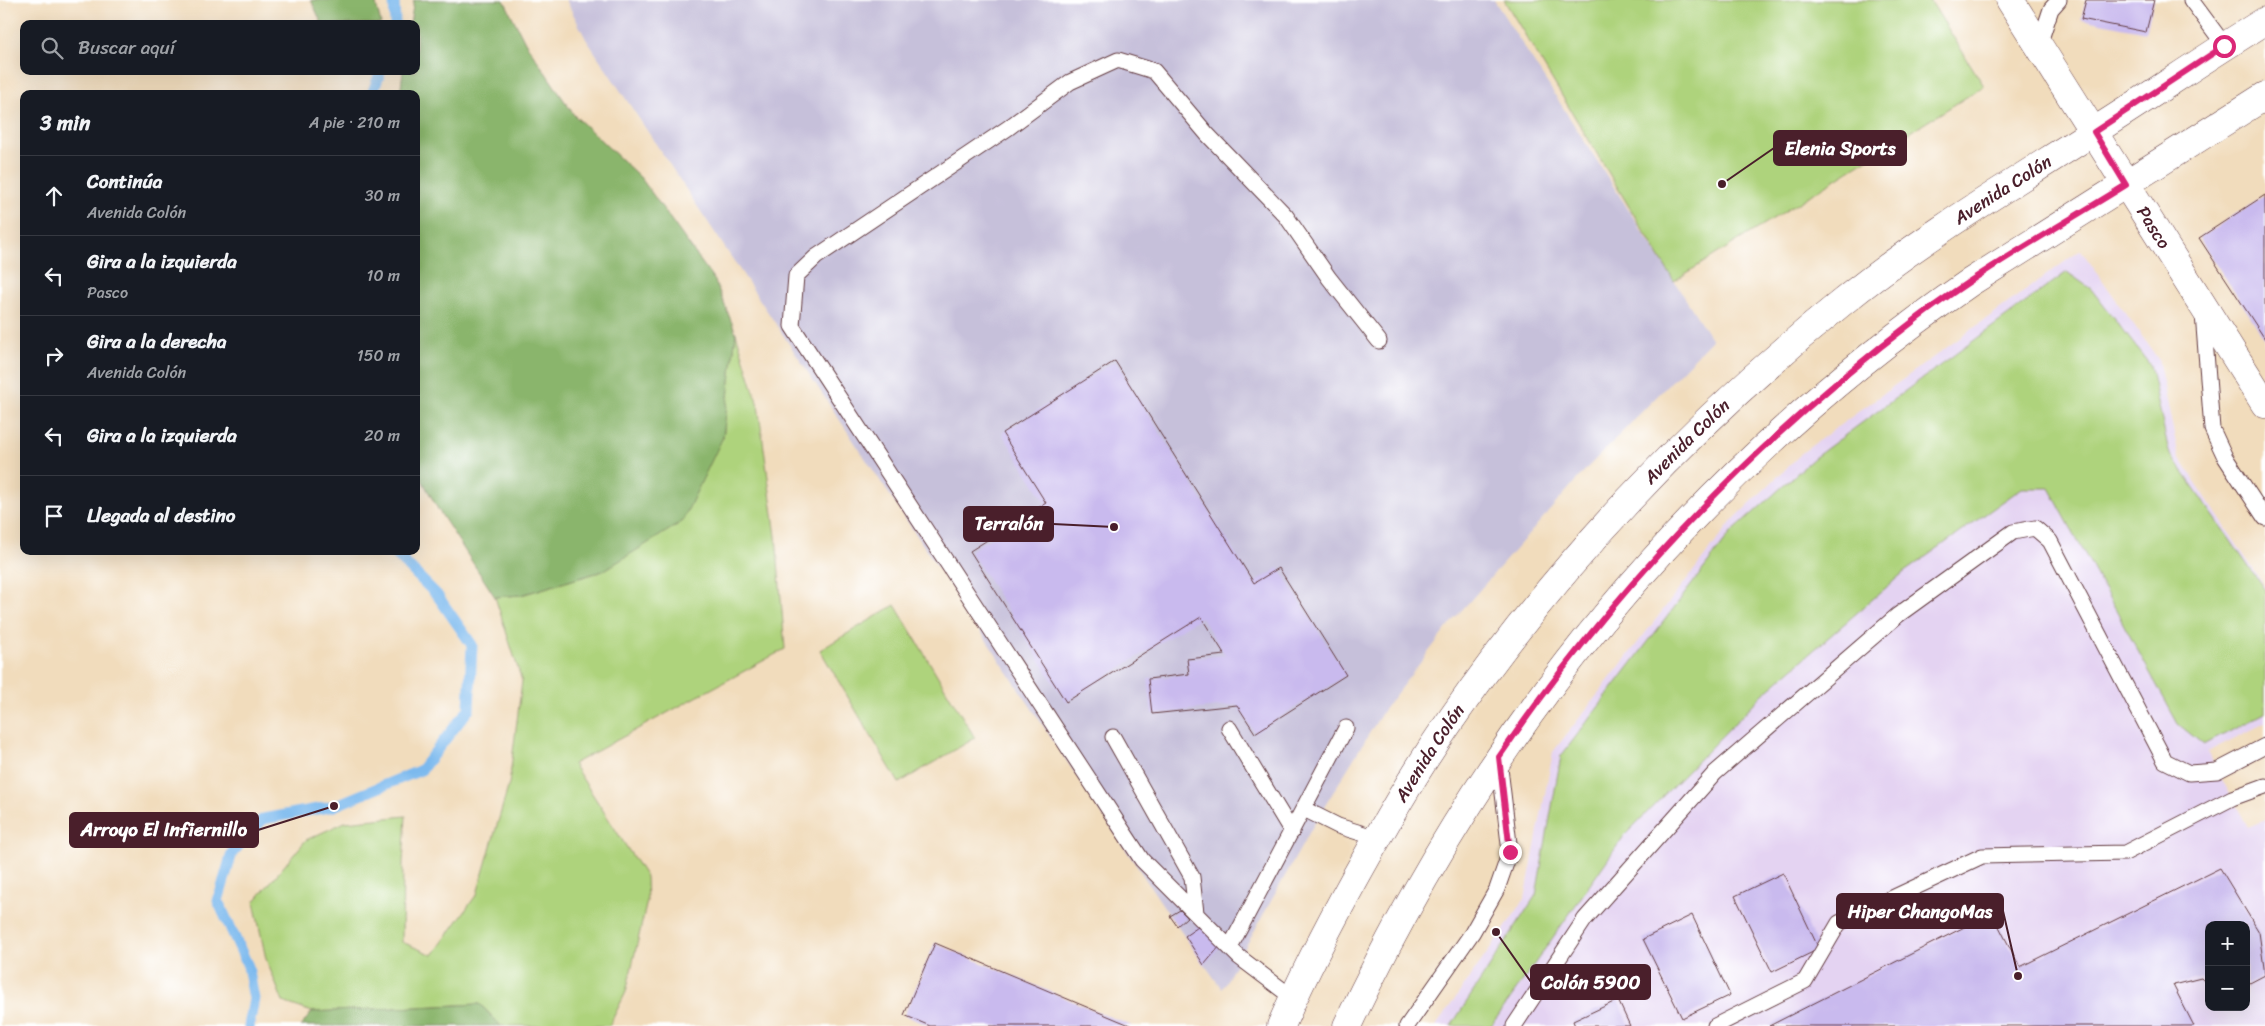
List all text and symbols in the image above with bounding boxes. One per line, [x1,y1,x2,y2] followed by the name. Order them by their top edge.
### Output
[20,20,420,75] search box
[78,31,175,64] text: Buscar aquí
[38,34,66,62] icon: search
[2213,35,2236,58] route start
[40,104,90,142] text: 3 min
[309,108,400,137] text: A pie · 210 m
[1774,131,1906,165] callout: Elenia Sports
[1784,132,1897,165] text: Elenia Sports
[1946,146,2059,234] street label: Avenida Colón
[87,165,162,198] text: Continúa
[365,181,400,210] text: 30 m
[40,182,68,210] icon: ahead
[87,198,186,227] text: Avenida Colón
[2128,199,2179,256] street label: Pasco
[87,245,237,278] text: Gira a la izquierda
[367,261,400,290] text: 10 m
[40,262,68,290] icon: left
[87,278,128,307] text: Pasco
[87,325,226,358] text: Gira a la derecha
[357,341,400,370] text: 150 m
[40,342,68,370] icon: right
[87,358,186,387] text: Avenida Colón
[1635,390,1738,493] street label: Avenida Colón
[87,419,237,452] text: Gira a la izquierda
[364,421,400,450] text: 20 m
[40,422,68,450] icon: left
[87,499,236,532] text: Llegada al destino
[40,502,68,530] icon: arrive
[964,507,1053,541] callout: Terralón
[974,507,1044,540] text: Terralón
[1385,697,1473,809] street label: Avenida Colón
[70,813,258,847] callout: Arroyo El Infiernillo
[80,813,248,846] text: Arroyo El Infiernillo
[1499,841,1522,864] route end
[1837,894,2003,928] callout: Hiper ChangoMas
[1847,895,1994,928] text: Hiper ChangoMas
[2205,921,2250,1011] map controls
[2205,921,2250,966] button: +
[1531,965,1650,999] callout: Colón 5900
[1540,966,1641,999] text: Colón 5900
[2205,966,2250,1011] button: −

